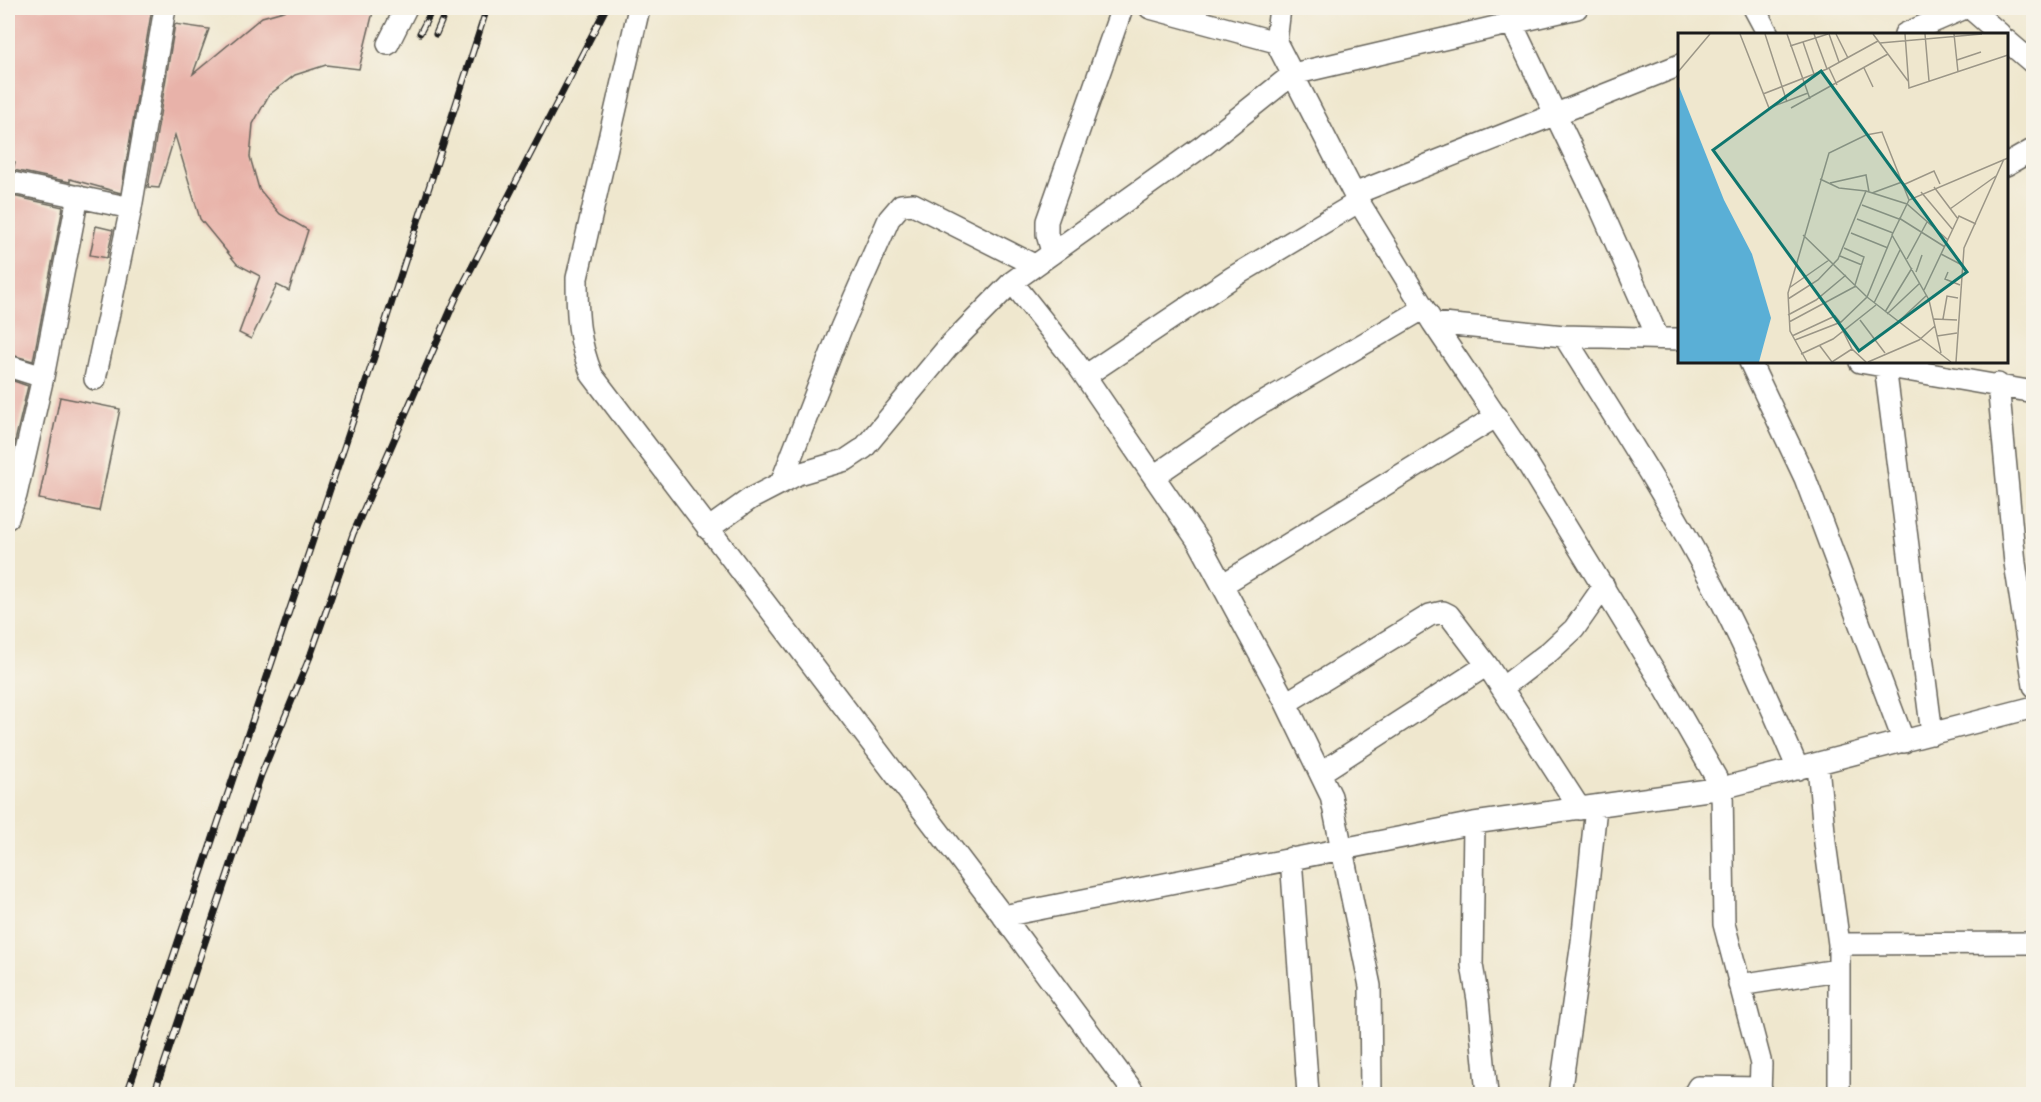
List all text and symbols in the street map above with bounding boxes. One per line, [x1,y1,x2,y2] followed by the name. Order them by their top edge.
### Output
[1678,33,2008,363] inset map

